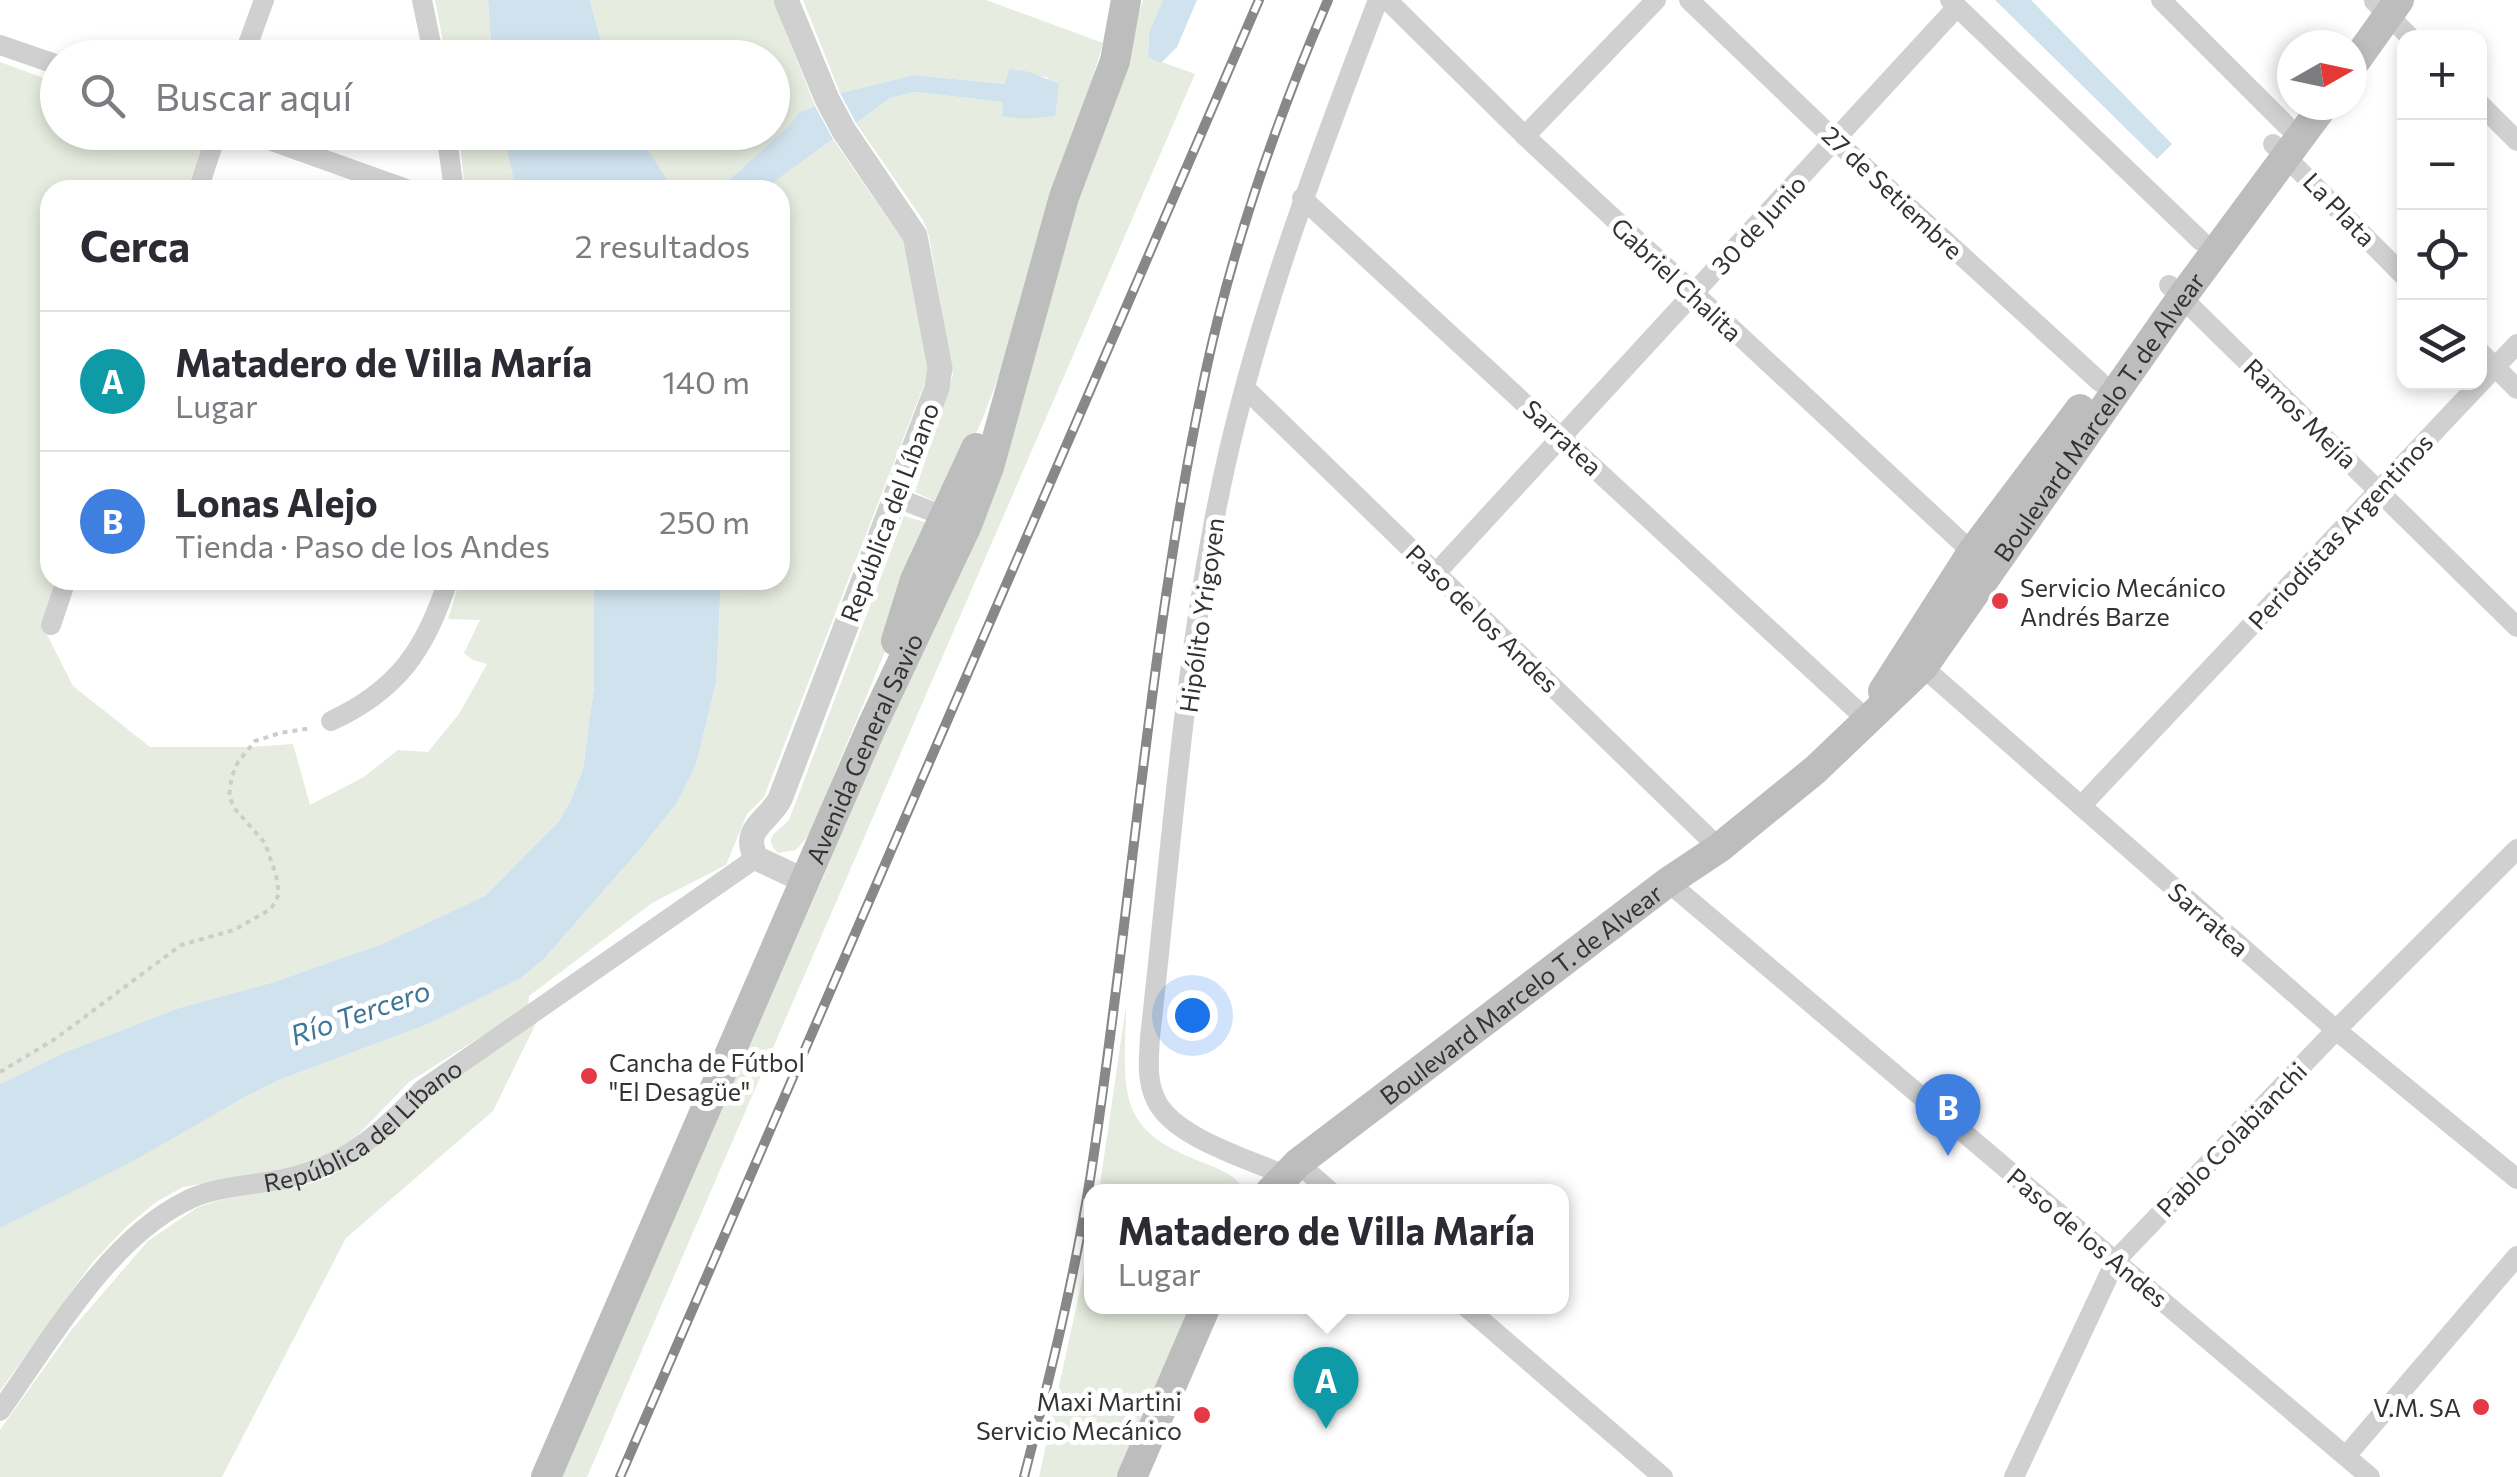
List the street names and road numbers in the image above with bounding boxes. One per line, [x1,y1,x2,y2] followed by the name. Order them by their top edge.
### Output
[1817,119,1969,265] street label: 27 de Setiembre
[2298,166,2382,252] street label: La Plata
[1705,168,1811,280] street label: 30 de Junio
[1605,211,1749,347] street label: Gabriel Chalita
[1987,266,2210,567] street label: Boulevard Marcelo T. de Alvear
[2238,352,2364,474] street label: Ramos Mejía
[1517,393,1609,481] street label: Sarratea
[833,398,945,626] street label: República del Líbano
[2242,427,2438,635] street label: Periodistas Argentinos
[1172,516,1230,714] street label: Hipólito Yrigoyen
[1401,538,1565,698] street label: Paso de los Andes
[799,628,929,868] street label: Avenida General Savio
[2163,876,2255,962] street label: Sarratea
[1374,877,1668,1111] street label: Boulevard Marcelo T. de Alvear
[261,1052,467,1197] street label: República del Líbano
[2150,1056,2312,1222] street label: Pablo Colabianchi
[2002,1161,2174,1313] street label: Paso de los Andes

